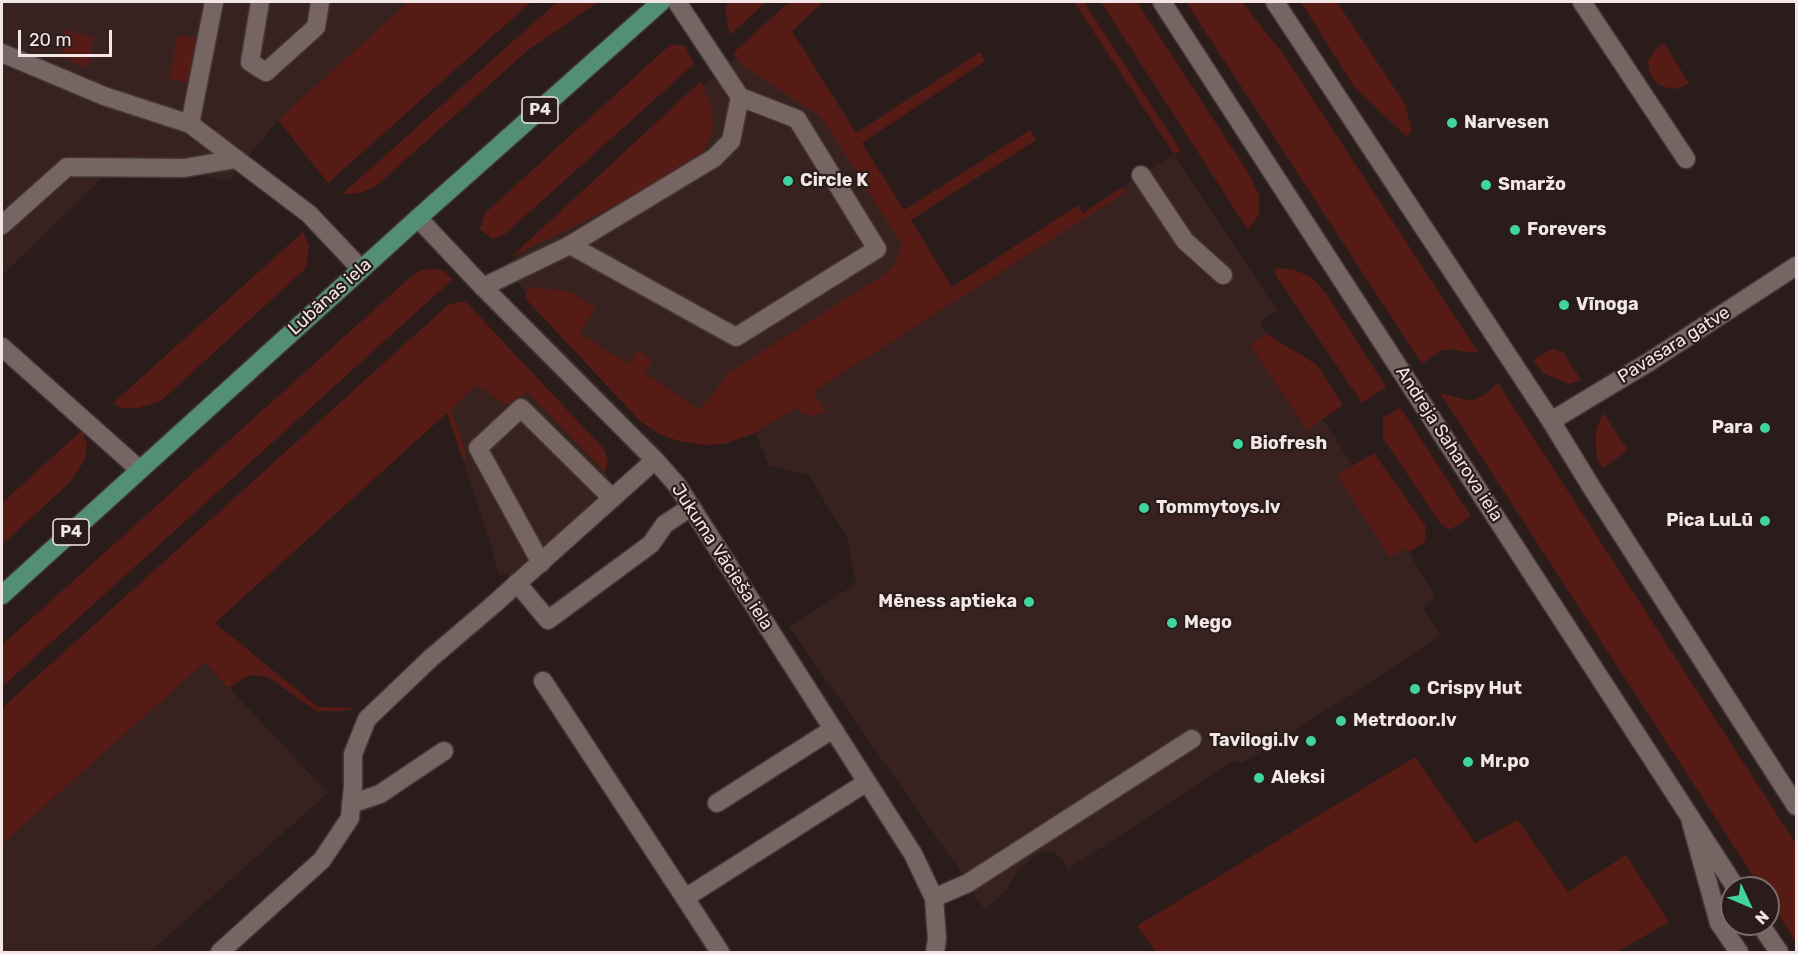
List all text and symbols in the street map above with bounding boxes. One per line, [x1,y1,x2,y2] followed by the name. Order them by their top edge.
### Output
[21,18,116,56] scale bar
[29,29,71,51] text: 20 m
[522,97,558,123] road number: P4
[1464,112,1549,134] place label: Narvesen
[1445,116,1459,130] marker: Narvesen
[800,170,868,192] place label: Circle K
[781,174,795,188] marker: Circle K
[1498,174,1566,196] place label: Smaržo
[1479,178,1493,192] marker: Smaržo
[1527,219,1607,241] place label: Forevers
[1508,223,1522,237] marker: Forevers
[284,254,376,340] street label: Lubānas iela
[1576,294,1639,316] place label: Vīnoga
[1557,298,1571,312] marker: Vīnoga
[1614,302,1734,388] street label: Pavasara gatve
[1391,362,1507,526] street label: Andreja Saharova iela
[1712,417,1753,439] place label: Para
[1758,421,1772,435] marker: Para
[1250,433,1327,455] place label: Biofresh
[1231,437,1245,451] marker: Biofresh
[667,480,777,634] street label: Jukuma Vācieša iela
[1156,497,1280,519] place label: Tommytoys.lv
[1137,501,1151,515] marker: Tommytoys.lv
[1666,510,1753,532] place label: Pica LuLū
[1758,514,1772,528] marker: Pica LuLū
[53,519,89,545] road number: P4
[878,591,1017,613] place label: Mēness aptieka
[1022,595,1036,609] marker: Mēness aptieka
[1184,612,1232,634] place label: Mego
[1165,616,1179,630] marker: Mego
[1427,678,1522,700] place label: Crispy Hut
[1408,682,1422,696] marker: Crispy Hut
[1353,710,1457,732] place label: Metrdoor.lv
[1334,714,1348,728] marker: Metrdoor.lv
[1209,730,1299,752] place label: Tavilogi.lv
[1304,734,1318,748] marker: Tavilogi.lv
[1480,751,1530,773] place label: Mr.po
[1461,755,1475,769] marker: Mr.po
[1271,767,1325,789] place label: Aleksi
[1252,771,1266,785] marker: Aleksi
[1720,876,1780,936] north arrow
[1751,907,1773,928] text: N

